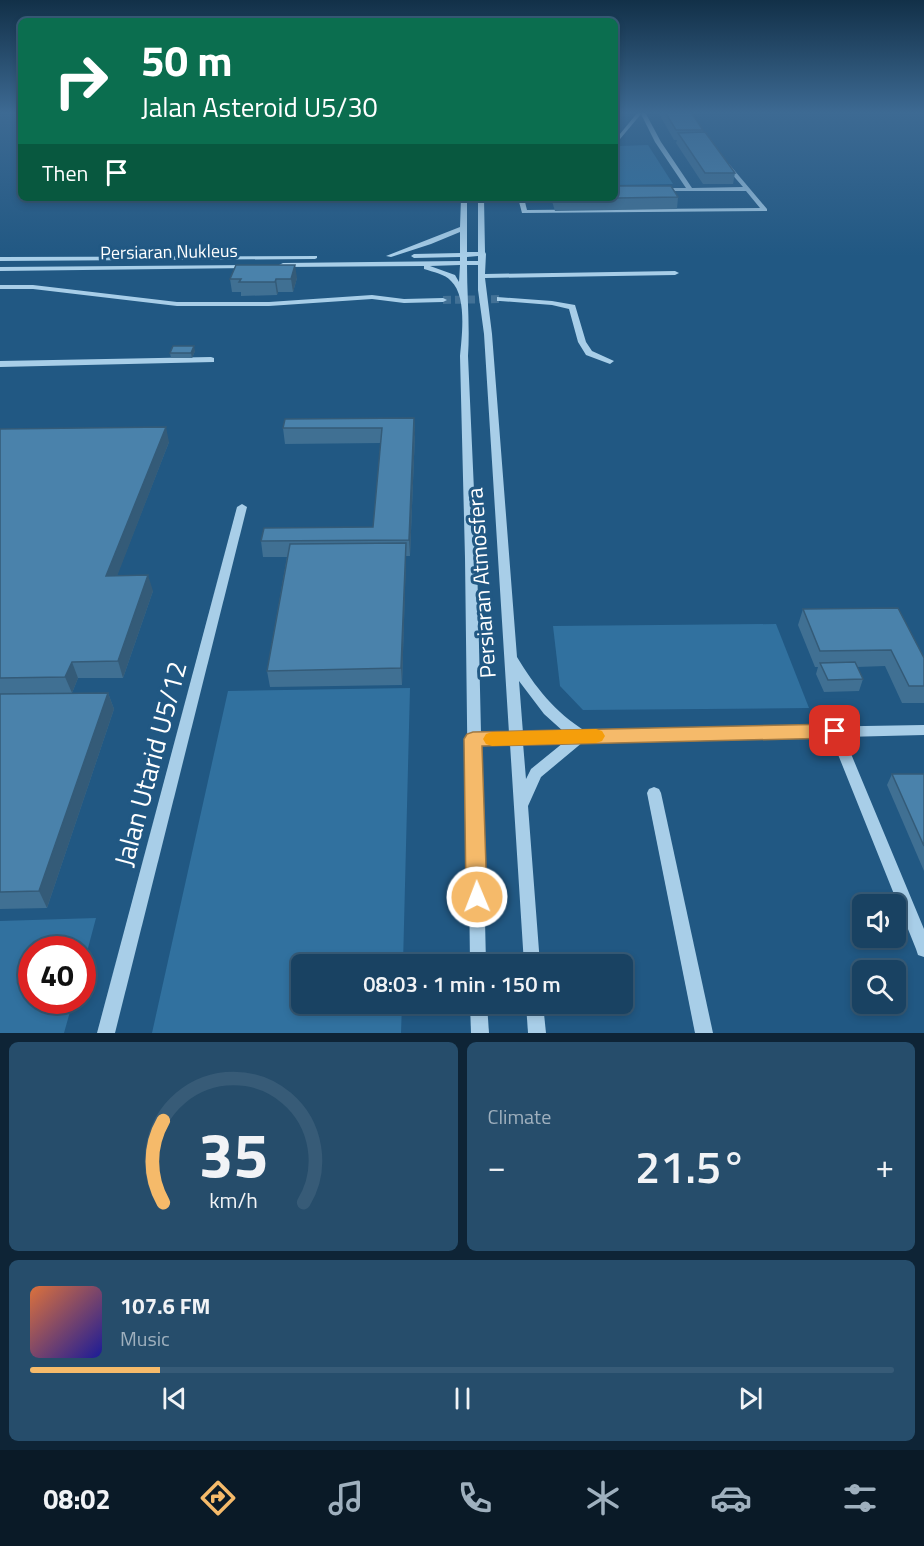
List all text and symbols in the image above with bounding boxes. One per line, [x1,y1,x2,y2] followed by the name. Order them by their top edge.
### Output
[141,28,233,92] text: 50 m
[42,42,120,120] icon: right
[141,86,378,127] text: Jalan Asteroid U5/30
[42,156,88,190] text: Then
[100,156,133,189] icon: arrive
[100,237,238,266] street label: Persiaran Nukleus
[457,487,505,679] street label: Persiaran Atmosfera
[102,656,197,871] street label: Jalan Utarid U5/12
[809,705,860,756] pin
[818,714,851,747] icon: arrive
[445,865,509,929] position arrow
[852,894,906,1014] map controls
[852,894,906,948] button: sound
[18,936,96,1014] speed limit sign: 40
[852,960,906,1014] button: search
[363,967,561,1001] text: 08:03 · 1 min · 150 m
[488,1101,551,1132] text: Climate
[198,1106,268,1201] text: 35
[635,1132,747,1200] text: 21.5°
[488,1141,506,1191] text: −
[876,1141,894,1191] text: +
[209,1185,258,1217] text: km/h
[120,1289,210,1323] text: 107.6 FM
[120,1323,170,1354] text: Music
[158,1382,191,1415] icon: previous
[446,1382,479,1415] icon: pause
[734,1382,767,1415] icon: next
[197,1477,239,1519] icon: directions
[325,1477,367,1519] icon: music
[454,1477,496,1519] icon: phone
[582,1477,624,1519] icon: climate
[710,1477,752,1519] icon: car
[839,1477,881,1519] icon: filters
[43,1478,111,1519] text: 08:02

